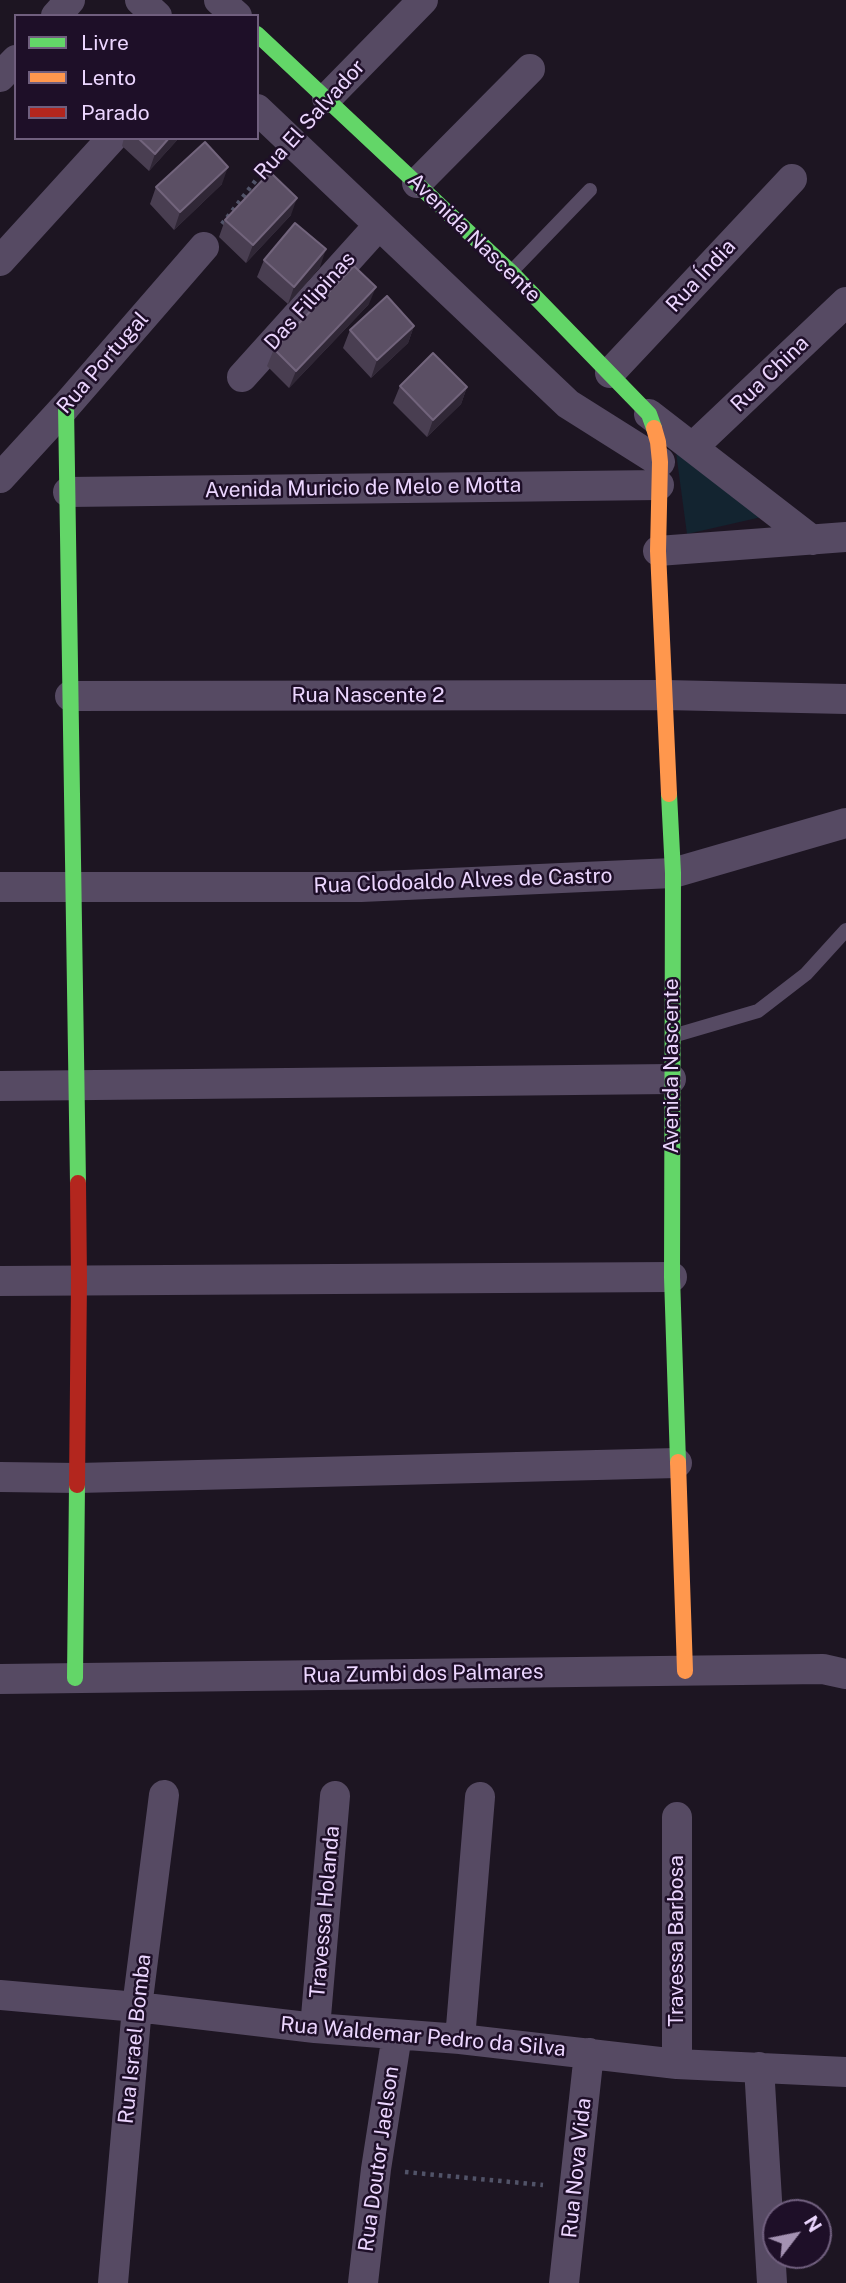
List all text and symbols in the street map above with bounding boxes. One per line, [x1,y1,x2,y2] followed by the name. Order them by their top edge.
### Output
[14,14,259,140] legend
[81,30,129,55] text: Livre
[249,55,371,185] street label: Rua El Salvador
[81,65,136,90] text: Lento
[81,100,150,125] text: Parado
[402,168,546,308] street label: Avenida Nascente
[661,234,741,318] street label: Rua Índia
[259,247,361,355] street label: Das Filipinas
[52,307,154,419] street label: Rua Portugal
[726,331,814,417] street label: Rua China
[204,473,522,503] street label: Avenida Muricio de Melo e Motta
[291,683,445,709] street label: Rua Nascente 2
[313,863,613,899] street label: Rua Clodoaldo Alves de Castro
[659,978,685,1154] street label: Avenida Nascente
[302,1659,544,1689] street label: Rua Zumbi dos Palmares
[305,1825,345,1999] street label: Travessa Holanda
[664,1855,690,2027] street label: Travessa Barbosa
[114,1953,156,2125] street label: Rua Israel Bomba
[279,2012,567,2062] street label: Rua Waldemar Pedro da Silva
[354,2065,404,2253] street label: Rua Doutor Jaelson
[557,2097,597,2239] street label: Rua Nova Vida
[762,2199,832,2269] north arrow
[800,2212,826,2236] text: N

